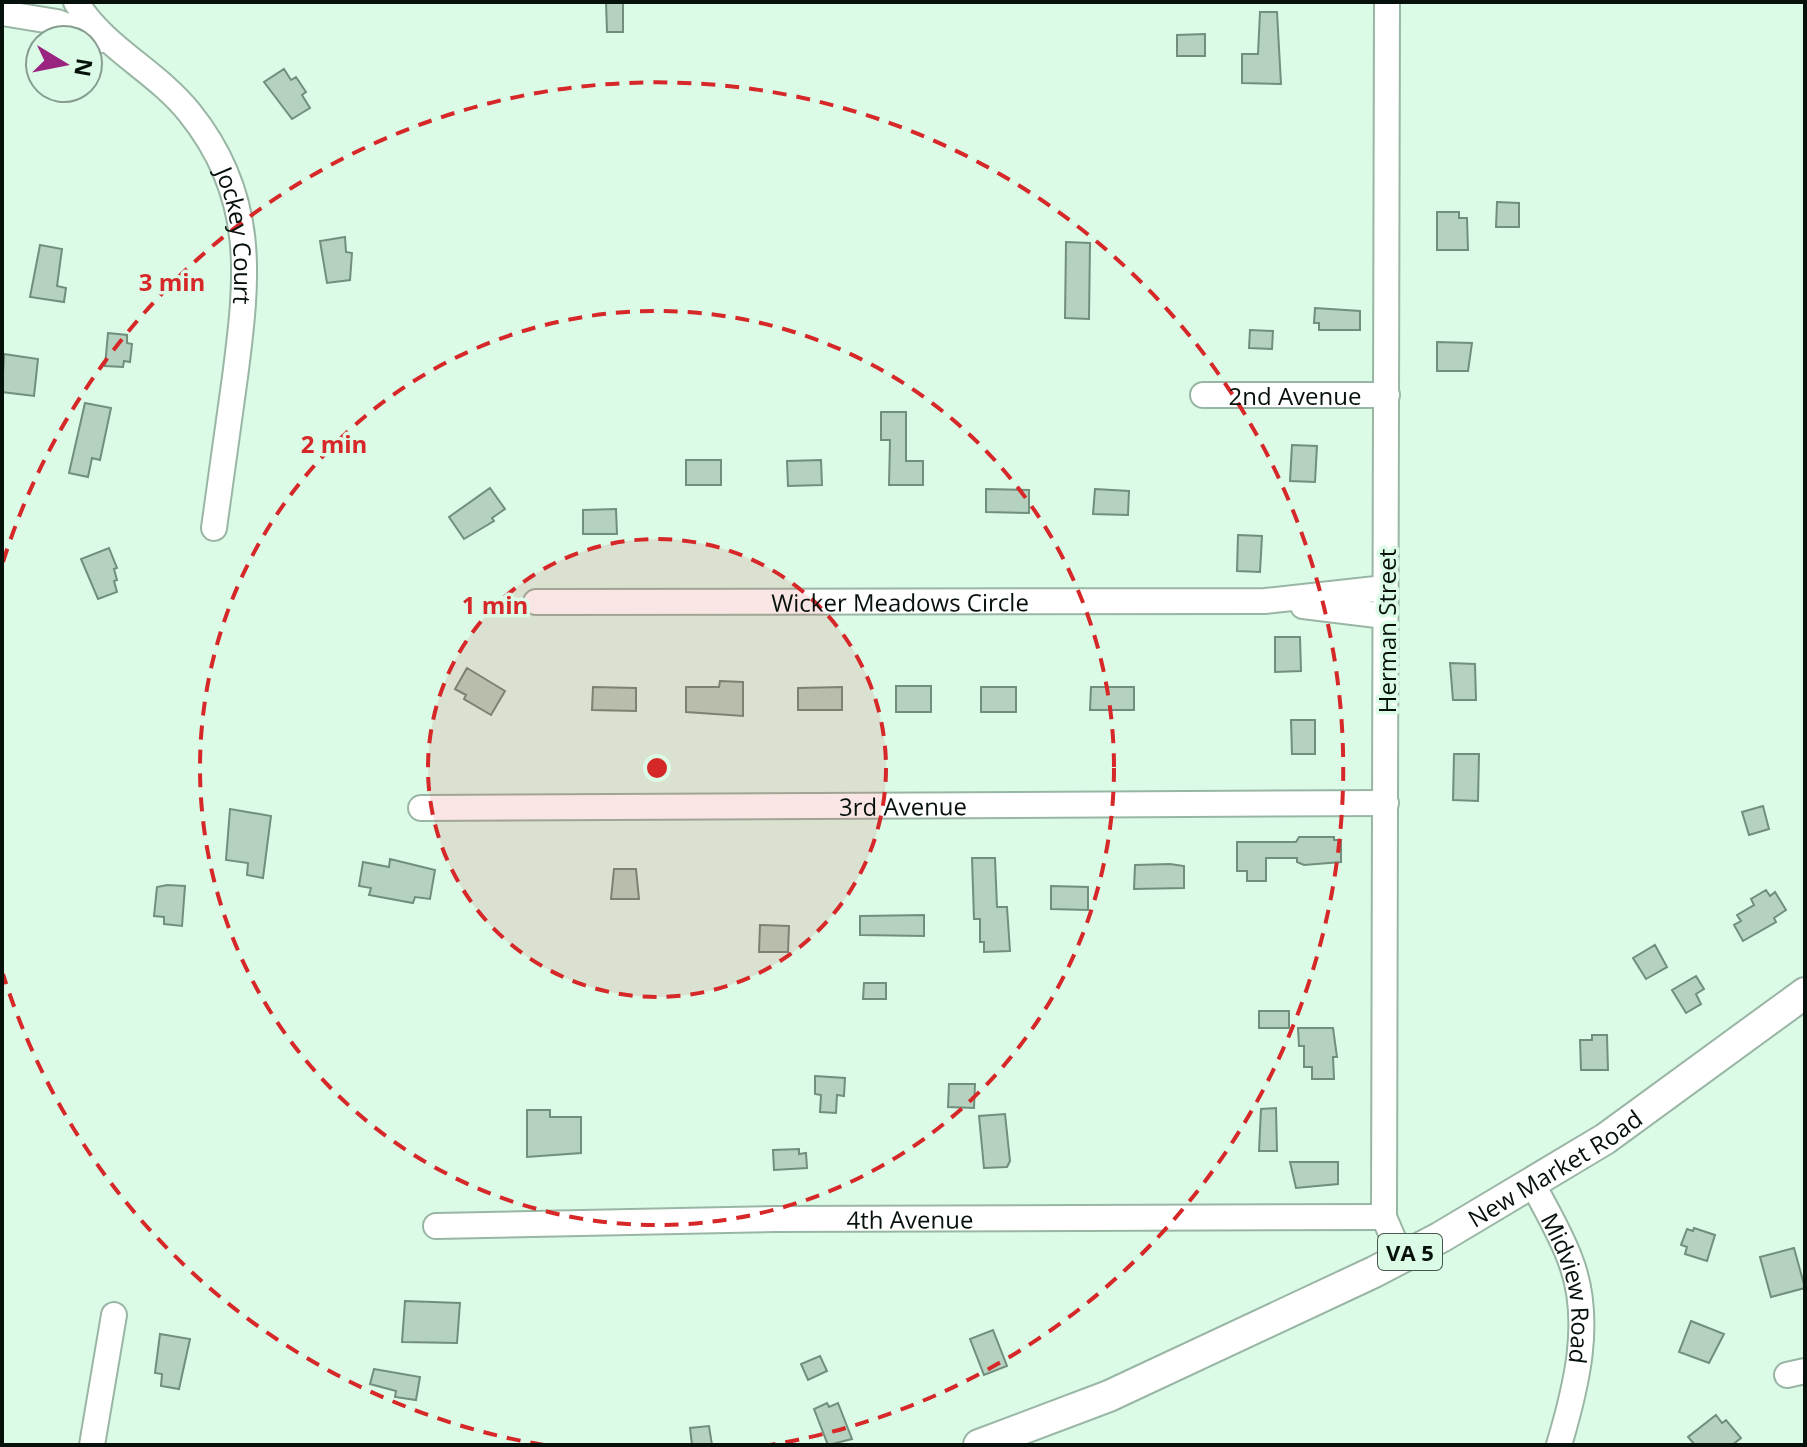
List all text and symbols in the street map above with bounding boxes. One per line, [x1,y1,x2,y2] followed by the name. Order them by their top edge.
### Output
[24,24,104,104] north arrow
[68,56,101,79] text: N
[208,160,261,305] street label: Jockey Court
[139,265,205,298] text: 3 min
[1229,379,1361,412] street label: 2nd Avenue
[301,427,367,460] text: 2 min
[1370,549,1403,713] street label: Herman Street
[771,585,1029,618] street label: Wicker Meadows Circle
[462,588,528,621] text: 1 min
[643,754,671,782] centre of rings
[839,789,967,822] street label: 3rd Avenue
[1461,1101,1648,1234] street label: New Market Road
[846,1202,973,1235] street label: 4th Avenue
[1534,1206,1598,1366] street label: Midview Road
[1378,1234,1442,1270] road number: VA 5

